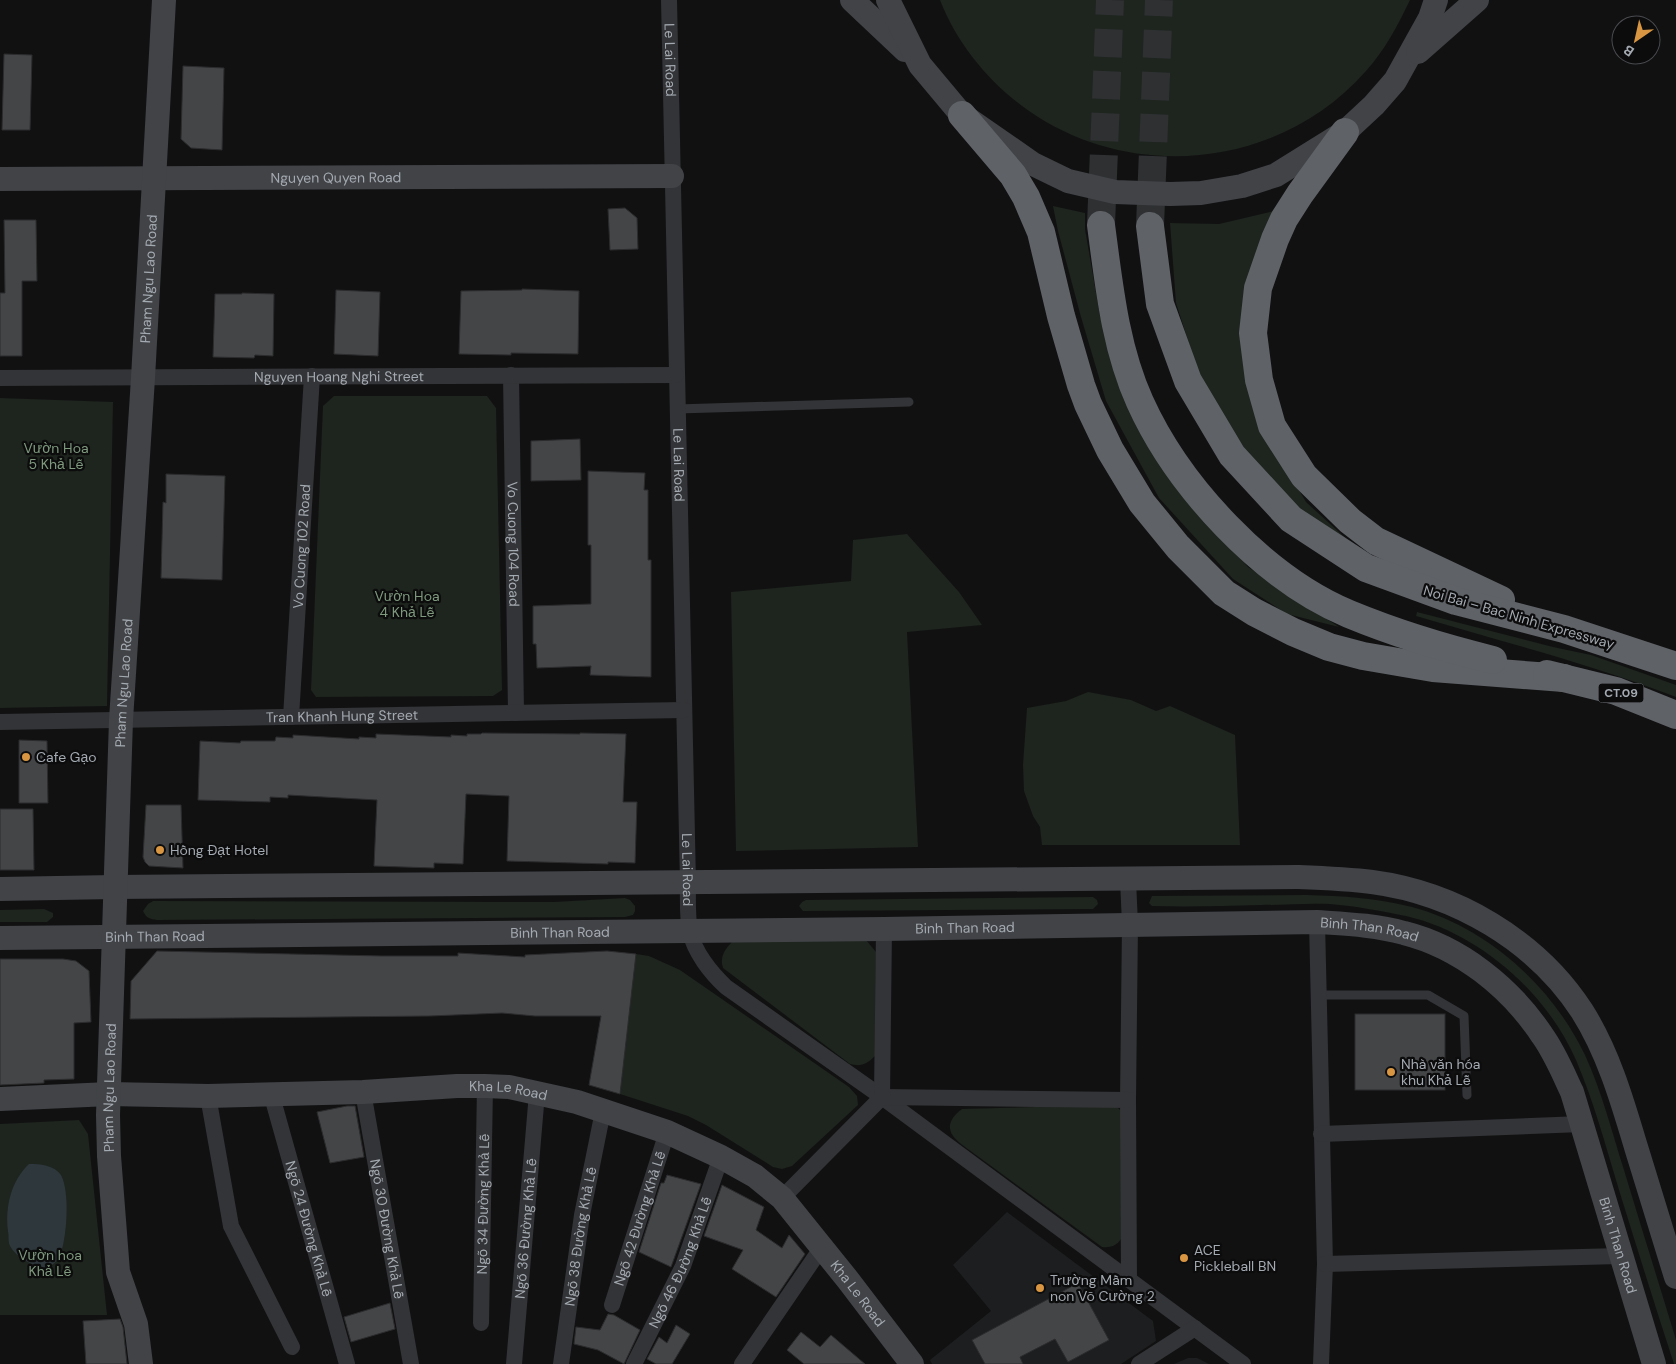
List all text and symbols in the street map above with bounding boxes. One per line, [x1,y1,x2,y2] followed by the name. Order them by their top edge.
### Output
[1611,15,1661,65] north arrow
[661,23,680,97] street label: Le Lai Road
[1620,41,1637,61] text: B
[271,168,401,187] street label: Nguyen Quyen Road
[136,214,161,344] street label: Pham Ngu Lao Road
[254,367,424,386] street label: Nguyen Hoang Nghi Street
[669,428,689,502] street label: Le Lai Road
[23,439,89,473] park label: Vườn Hoa 5 Khả Lễ
[504,481,523,607] street label: Vo Cuong 104 Road
[289,484,314,609] street label: Vo Cuong 102 Road
[1421,581,1617,653] street label: Noi Bai – Bac Ninh Expressway
[374,587,440,621] park label: Vườn Hoa 4 Khả Lễ
[111,618,137,748] street label: Pham Ngu Lao Road
[1598,684,1644,702] road number: CT.09
[266,706,418,726] street label: Tran Khanh Hung Street
[36,748,97,766] place label: Cafe Gạo
[20,751,32,763] marker: Cafe Gạo
[678,833,697,906] street label: Le Lai Road
[170,841,268,859] place label: Hồng Đạt Hotel
[154,844,166,856] marker: Hồng Đạt Hotel
[1320,913,1421,946] street label: Binh Than Road
[915,918,1015,937] street label: Binh Than Road
[510,923,610,942] street label: Binh Than Road
[105,927,205,946] street label: Binh Than Road
[99,1023,120,1152] street label: Pham Ngu Lao Road
[1401,1055,1480,1089] place label: Nhà văn hóa khu Khả Lễ
[1385,1066,1397,1078] marker: Nhà văn hóa khu Khả Lễ
[469,1077,549,1104] street label: Kha Le Road
[473,1133,493,1275] street label: Ngõ 34 Đường Khả Lễ
[610,1149,669,1288] street label: Ngõ 42 Đường Khả Lễ
[511,1157,540,1300] street label: Ngõ 36 Đường Khả Lễ
[366,1158,408,1300] street label: Ngõ 30 Đường Khả Lễ
[281,1159,337,1299] street label: Ngõ 24 Đường Khả Lễ
[560,1165,601,1307] street label: Ngõ 38 Đường Khả Lễ
[644,1194,716,1331] street label: Ngõ 46 Đường Khả Lễ
[1595,1195,1641,1296] street label: Binh Than Road
[1194,1241,1276,1275] place label: ACE Pickleball BN
[18,1246,82,1280] park label: Vườn hoa Khả Lễ
[1178,1252,1190,1264] marker: ACE Pickleball BN
[827,1256,889,1330] street label: Kha Le Road
[1050,1271,1155,1305] place label: Trường Mầm non Võ Cường 2
[1034,1282,1046,1294] marker: Trường Mầm non Võ Cường 2

